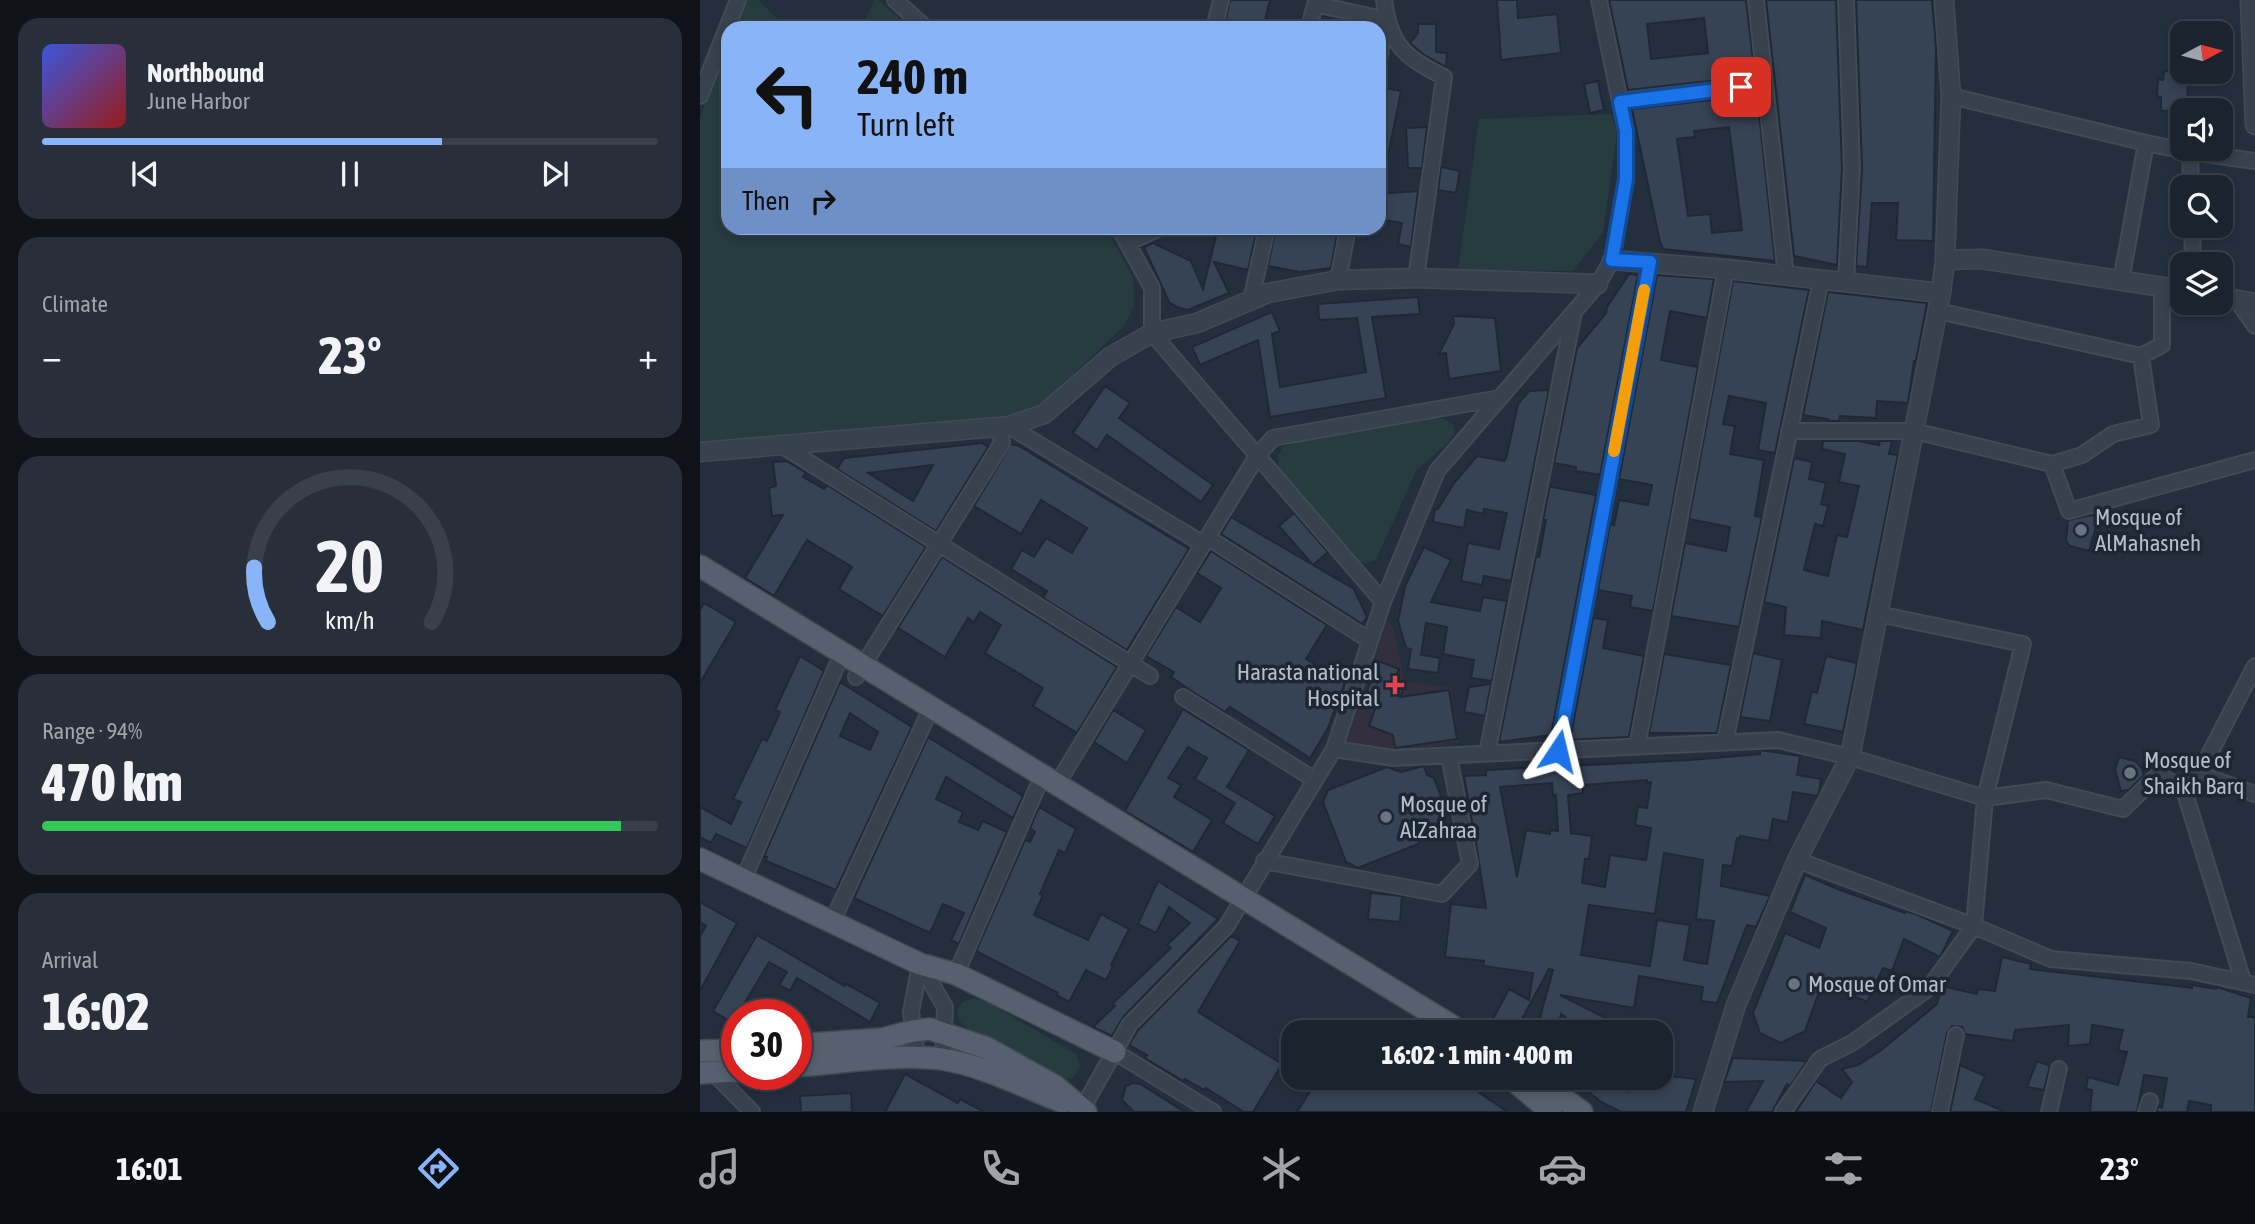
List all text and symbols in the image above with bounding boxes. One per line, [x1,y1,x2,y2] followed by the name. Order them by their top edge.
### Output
[2170,21,2233,84] north arrow
[2170,21,2233,315] map controls
[857,48,968,104] text: 240 m
[742,49,833,140] icon: left
[1711,57,1771,117] pin
[147,58,264,88] text: Northbound
[1722,68,1760,106] icon: arrive
[147,88,250,114] text: June Harbor
[2170,98,2233,161] button: sound
[857,106,955,143] text: Turn left
[126,155,164,193] icon: previous
[331,155,369,193] icon: pause
[536,155,574,193] icon: next
[2170,175,2233,238] button: search
[804,182,842,220] icon: right
[742,186,790,216] text: Then
[2170,252,2233,315] button: layers
[42,291,108,317] text: Climate
[318,325,382,385] text: 23°
[42,334,62,377] text: −
[638,334,658,377] text: +
[2095,504,2201,556] place label: Mosque of AlMahasneh
[2073,522,2089,538] marker: Mosque of AlMahasneh
[316,524,384,607] text: 20
[325,606,375,634] text: km/h
[1237,659,1379,711] place label: Harasta national Hospital
[1385,675,1405,695] marker: Harasta national Hospital
[1521,714,1595,788] position arrow
[42,718,142,744] text: Range · 94%
[2144,747,2245,799] place label: Mosque of Shaikh Barq
[42,752,183,812] text: 470 km
[2122,765,2138,781] marker: Mosque of Shaikh Barq
[1400,791,1487,843] place label: Mosque of AlZahraa
[1378,809,1394,825] marker: Mosque of AlZahraa
[42,947,98,973] text: Arrival
[1808,971,1947,997] place label: Mosque of Omar
[1786,976,1802,992] marker: Mosque of Omar
[42,981,150,1041] text: 16:02
[721,999,812,1090] speed limit sign: 30
[1381,1040,1573,1070] text: 16:02 · 1 min · 400 m
[414,1144,463,1193] icon: directions
[695,1144,744,1193] icon: music
[976,1144,1025,1193] icon: phone
[1257,1144,1306,1193] icon: climate
[1538,1144,1587,1193] icon: car
[1819,1144,1868,1193] icon: filters
[116,1150,182,1187] text: 16:01
[2100,1150,2139,1187] text: 23°

